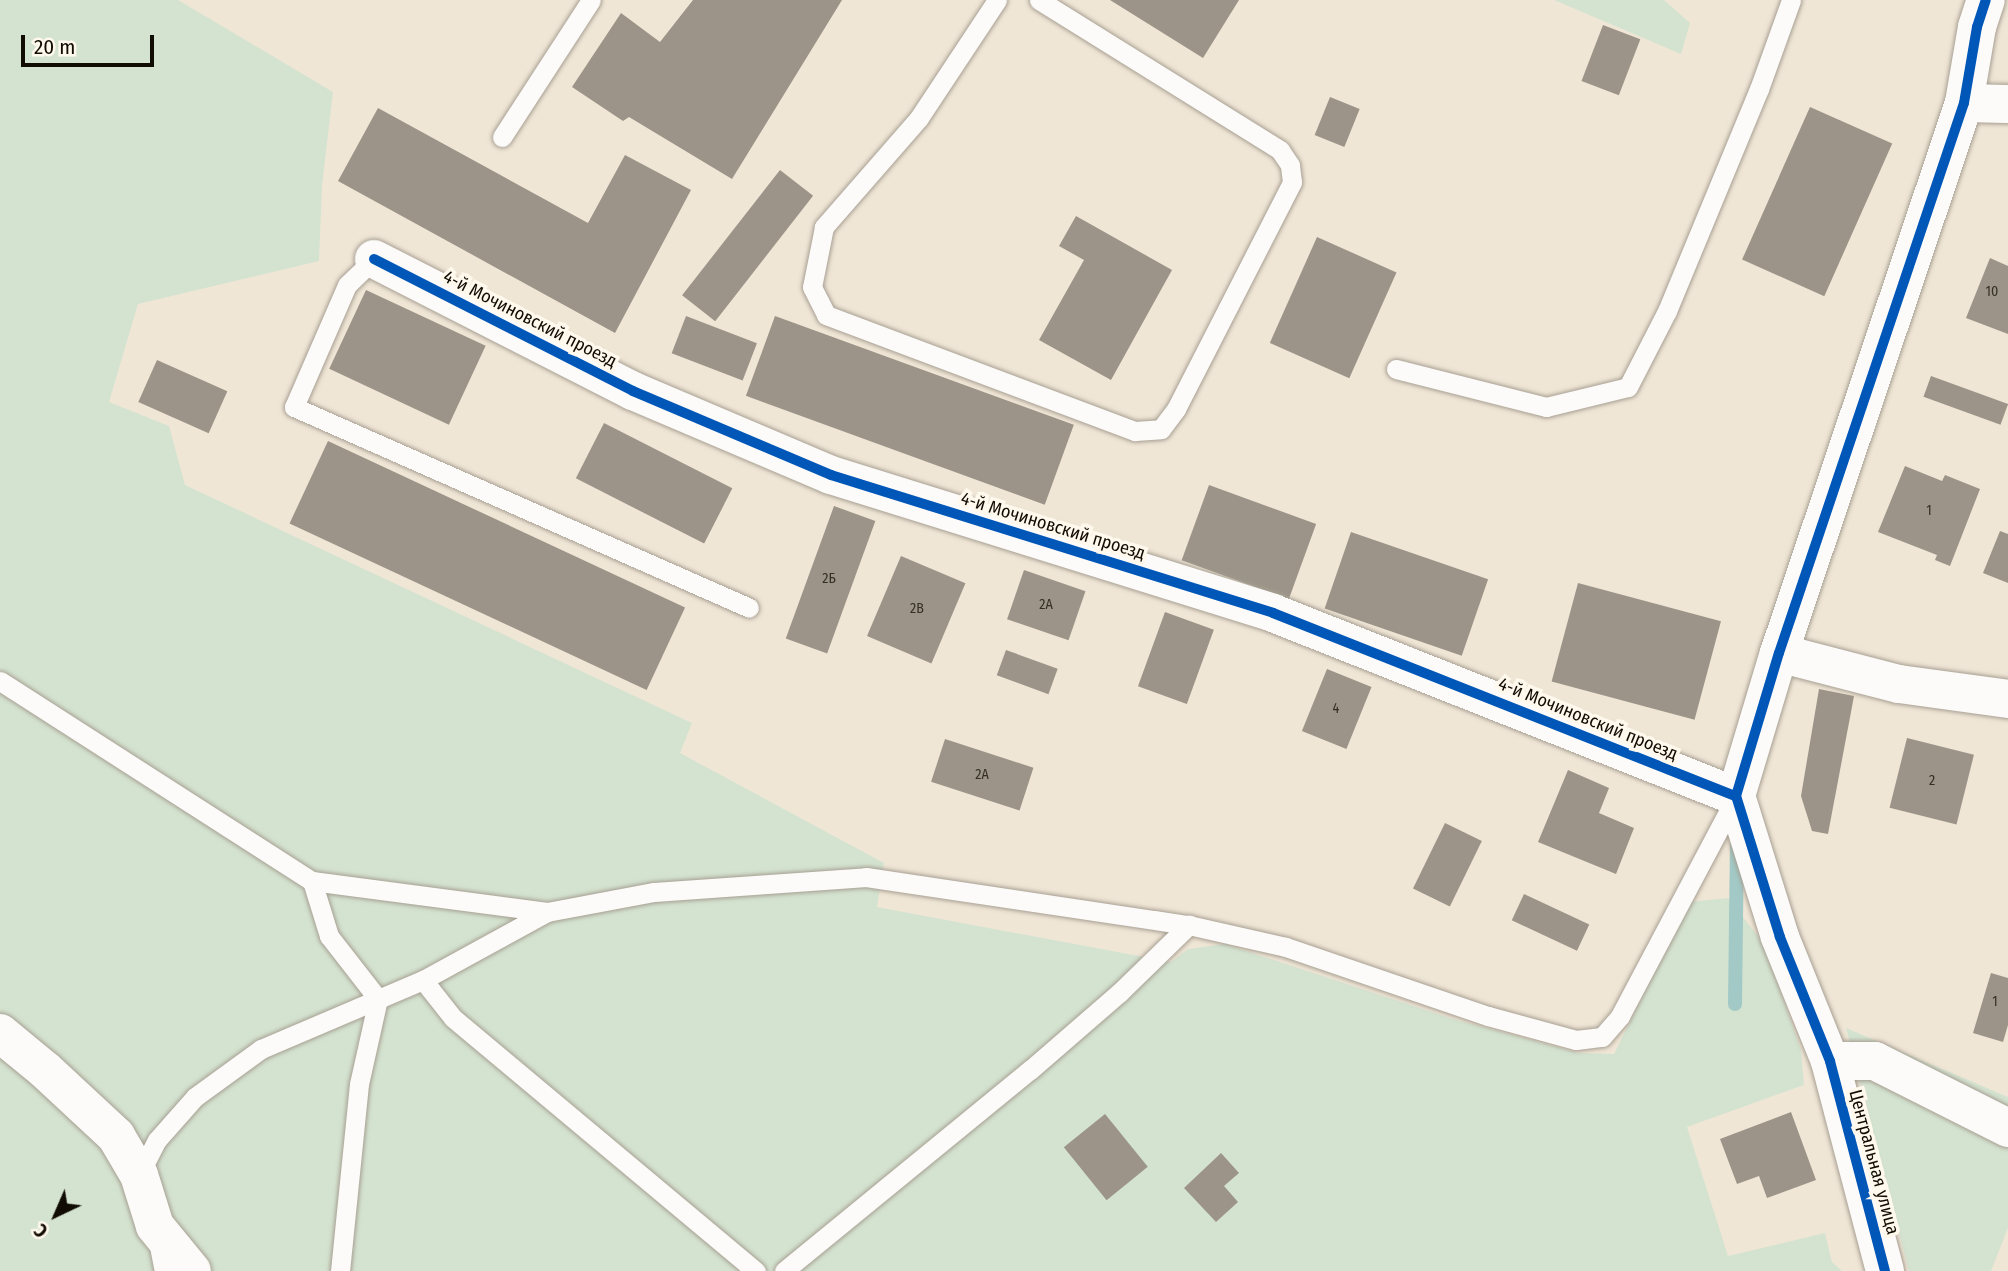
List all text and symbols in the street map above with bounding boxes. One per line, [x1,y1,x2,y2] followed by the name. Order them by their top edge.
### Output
[24,21,158,65] scale bar
[34,34,75,60] text: 20 m
[440,266,620,372] street label: 4-й Мочиновский проезд
[1986,284,1998,300] house number: 10
[958,488,1148,564] street label: 4-й Мочиновский проезд
[1926,503,1932,519] house number: 1
[822,571,836,587] house number: 2Б
[1039,597,1053,613] house number: 2А
[910,601,924,617] house number: 2В
[1495,673,1681,765] street label: 4-й Мочиновский проезд
[1333,701,1339,717] house number: 4
[975,767,989,783] house number: 2А
[1929,773,1935,789] house number: 2
[1992,994,1998,1010] house number: 1
[1844,1087,1904,1237] street label: Центральная улица
[21,1180,91,1250] north arrow
[29,1219,53,1242] text: С

